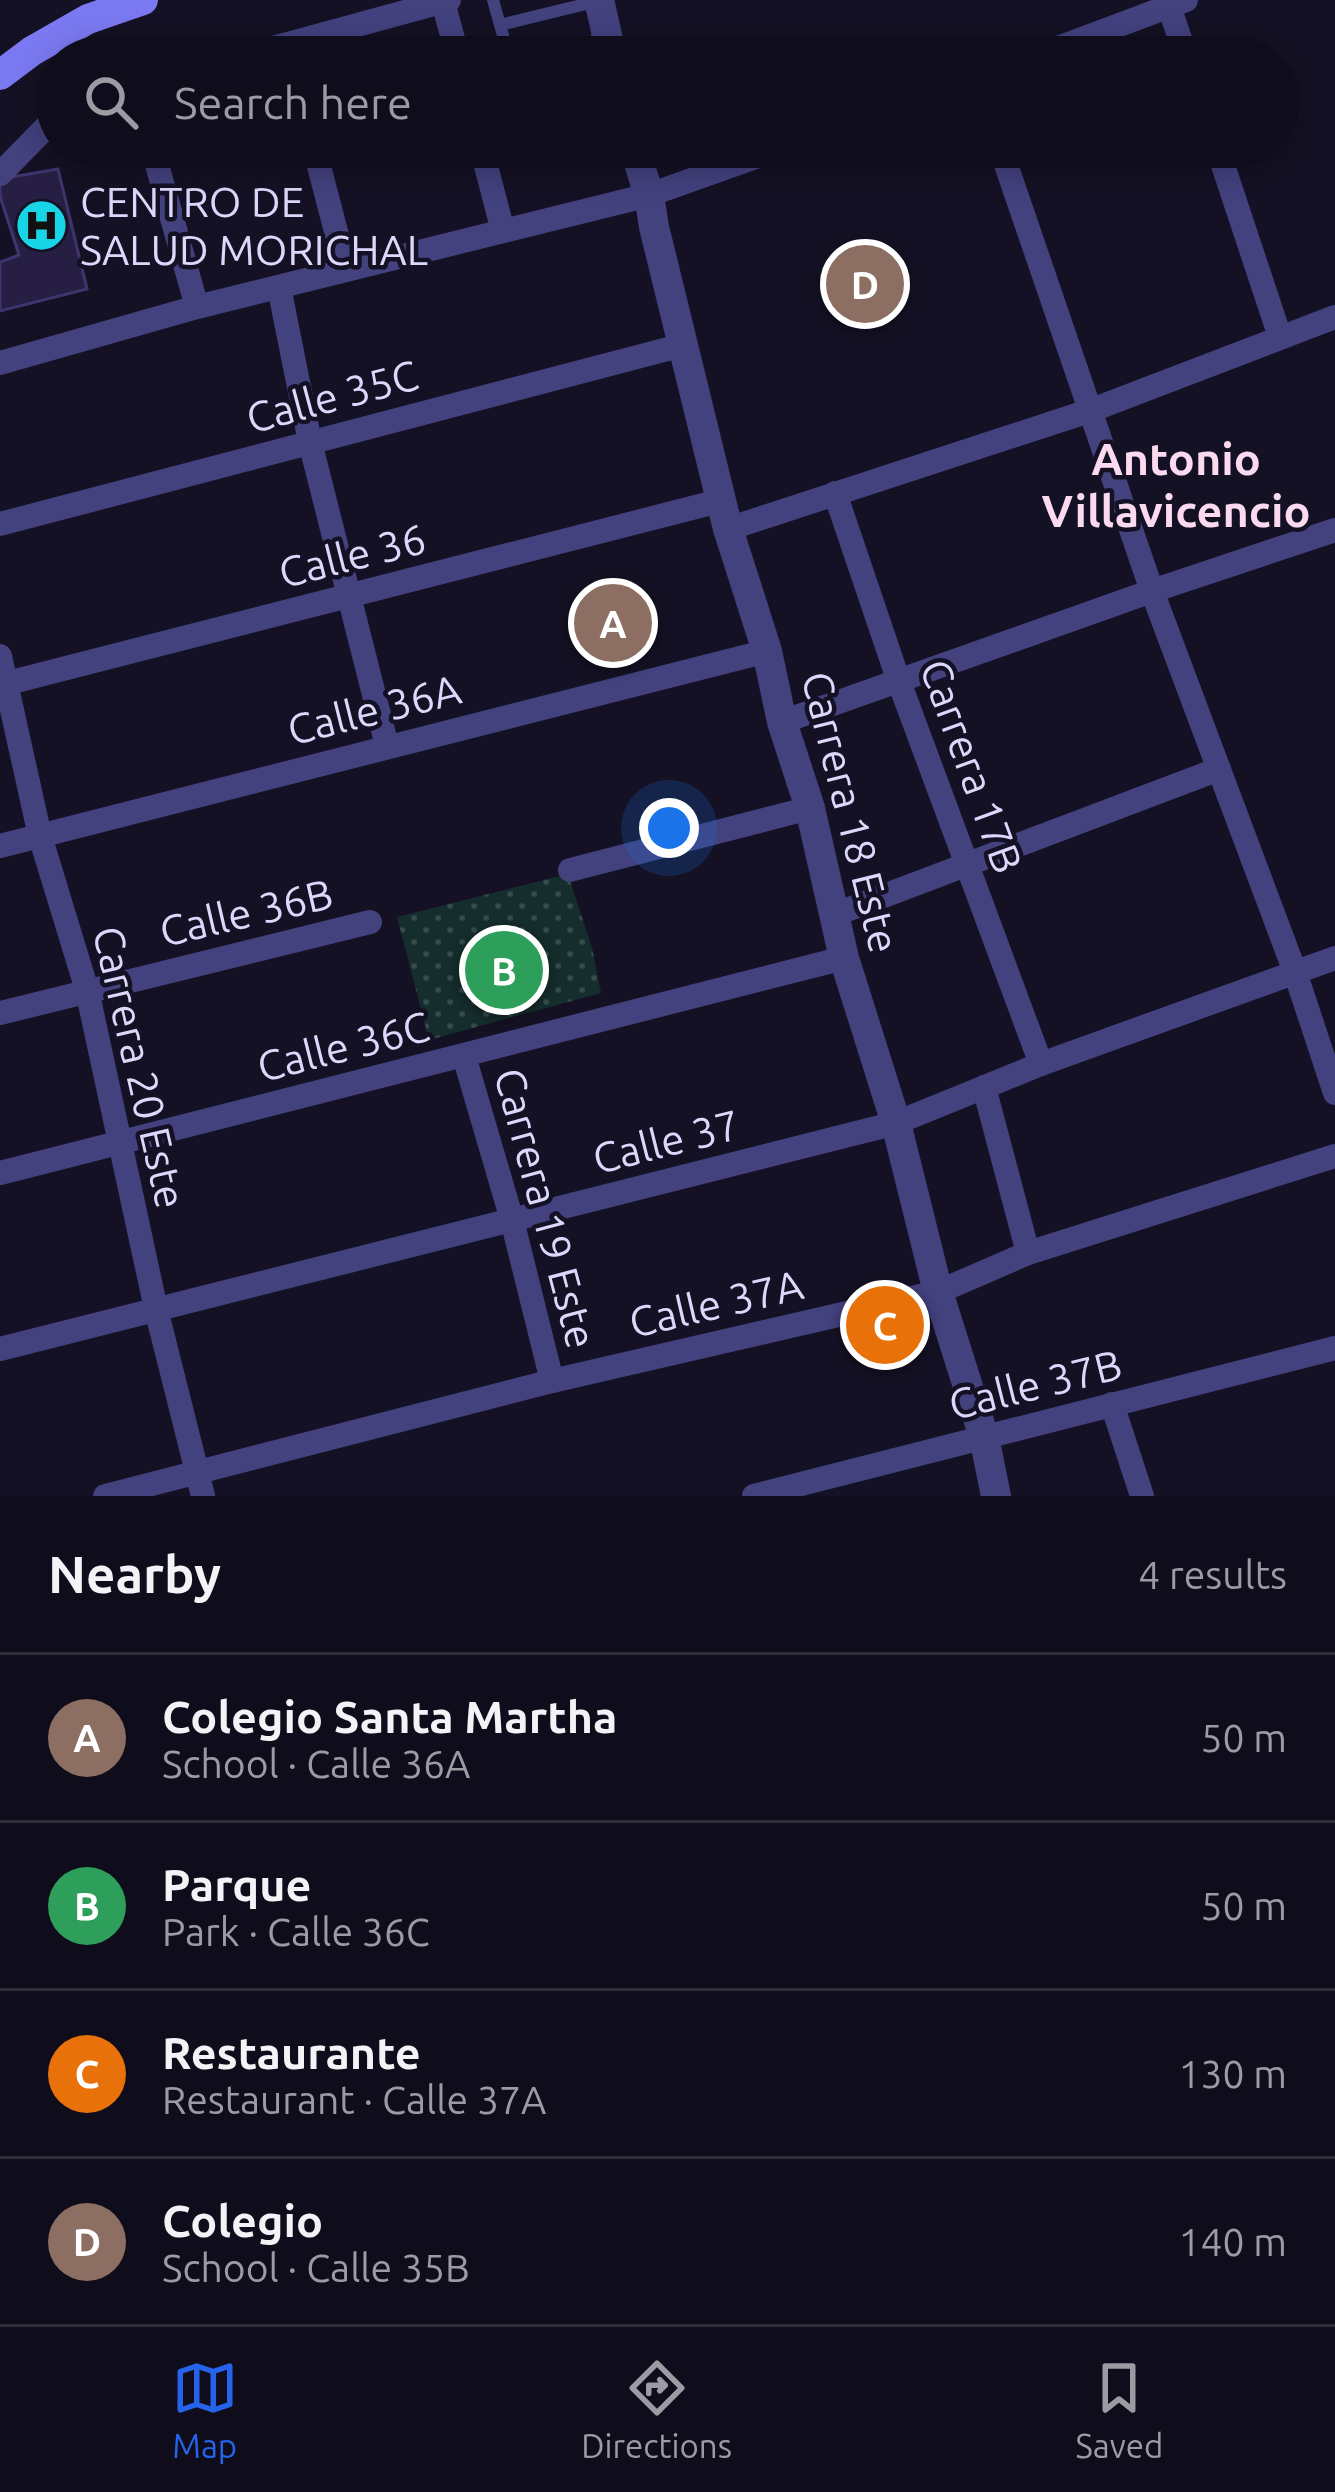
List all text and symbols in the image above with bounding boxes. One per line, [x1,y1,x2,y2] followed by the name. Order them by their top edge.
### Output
[36,36,1299,168] search box
[78,69,144,135] icon: search
[174,77,412,128] text: Search here
[80,178,428,273] place label: CENTRO DE SALUD MORICHAL
[13,197,69,253] hospital icon: CENTRO DE SALUD MORICHAL
[826,239,904,329] pin: D
[241,351,423,441] street label: Calle 35C
[1041,433,1311,536] district label: Antonio Villavicencio
[274,514,430,596] street label: Calle 36
[574,578,652,668] pin: A
[912,653,1032,879] street label: Carrera 17B
[283,665,465,753] street label: Calle 36A
[793,667,909,957] street label: Carrera 18 Este
[639,798,699,858] your location
[155,869,337,955] street label: Calle 36B
[85,921,195,1213] street label: Carrera 20 Este
[465,925,543,1015] pin: B
[252,1002,434,1090] street label: Calle 36C
[486,1063,606,1353] street label: Carrera 19 Este
[588,1100,744,1182] street label: Calle 37
[625,1260,807,1346] street label: Calle 37A
[846,1280,924,1370] pin: C
[944,1340,1126,1428] street label: Calle 37B
[48,1545,221,1603] text: Nearby
[1138,1553,1287,1596] text: 4 results
[162,1691,617,1742] text: Colegio Santa Martha
[73,1716,101,1759] text: A
[1200,1716,1287,1759] text: 50 m
[162,1742,470,1785] text: School · Calle 36A
[162,1859,312,1910] text: Parque
[74,1884,100,1927] text: B
[1200,1884,1287,1927] text: 50 m
[162,1910,430,1953] text: Park · Calle 36C
[162,2027,421,2078] text: Restaurante
[75,2052,99,2095] text: C
[1178,2052,1287,2095] text: 130 m
[162,2078,546,2121] text: Restaurant · Calle 37A
[162,2195,323,2246] text: Colegio
[73,2220,101,2263] text: D
[1178,2220,1287,2263] text: 140 m
[162,2246,470,2289] text: School · Calle 35B
[172,2355,238,2464] tab: Map
[581,2355,732,2464] tab: Directions
[1075,2355,1163,2464] tab: Saved

